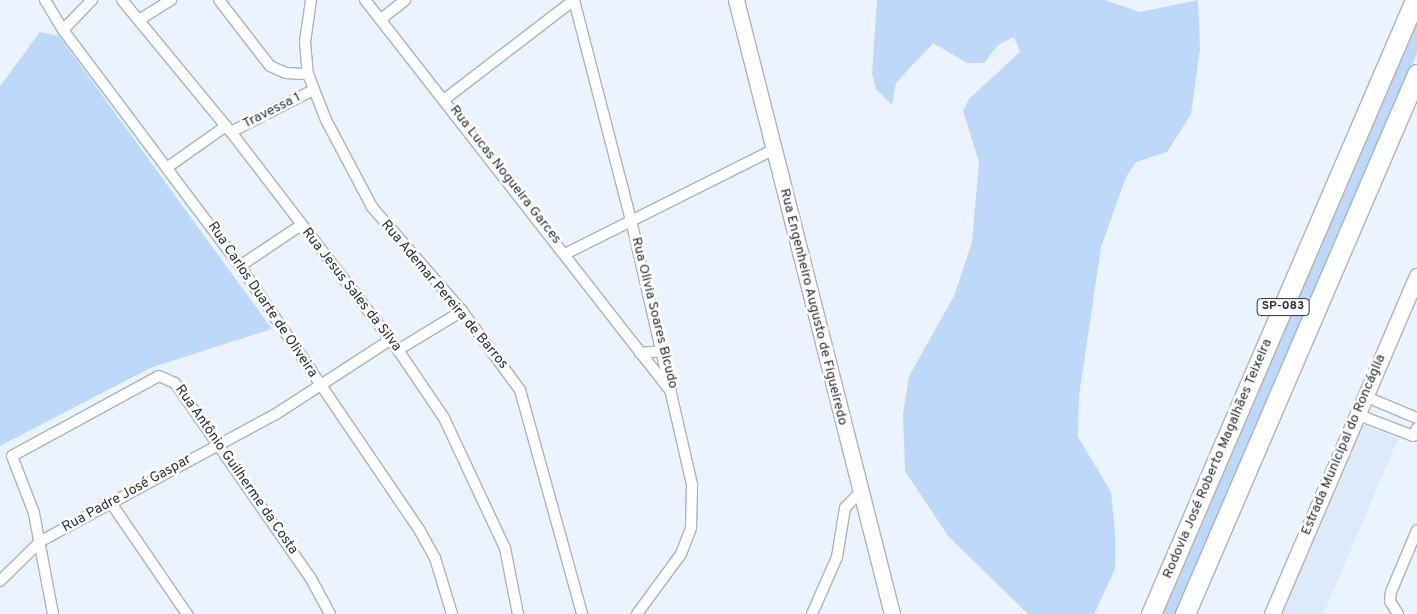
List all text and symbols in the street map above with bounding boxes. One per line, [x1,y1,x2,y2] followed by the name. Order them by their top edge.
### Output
[240,89,304,133] street label: Travessa 1
[446,102,564,248] street label: Rua Lucas Nogueira Garces
[775,187,851,427] street label: Rua Engenheiro Augusto de Figueiredo
[377,217,511,373] street label: Rua Ademar Pereira de Barros
[203,219,321,381] street label: Rua Carlos Duarte de Oliveira
[298,225,404,355] street label: Rua Jesus Sales da Silva
[627,235,681,391] street label: Rua Olivia Soares Bicudo
[1256,298,1310,316] road number: SP-083
[1160,336,1276,582] street label: Rodovia José Roberto Magalhães Teixeira
[1298,352,1390,538] street label: Estrada Municipal do Roncáglia
[171,382,301,558] street label: Rua Antônio Guilherme da Costa
[60,452,194,536] street label: Rua Padre José Gaspar

